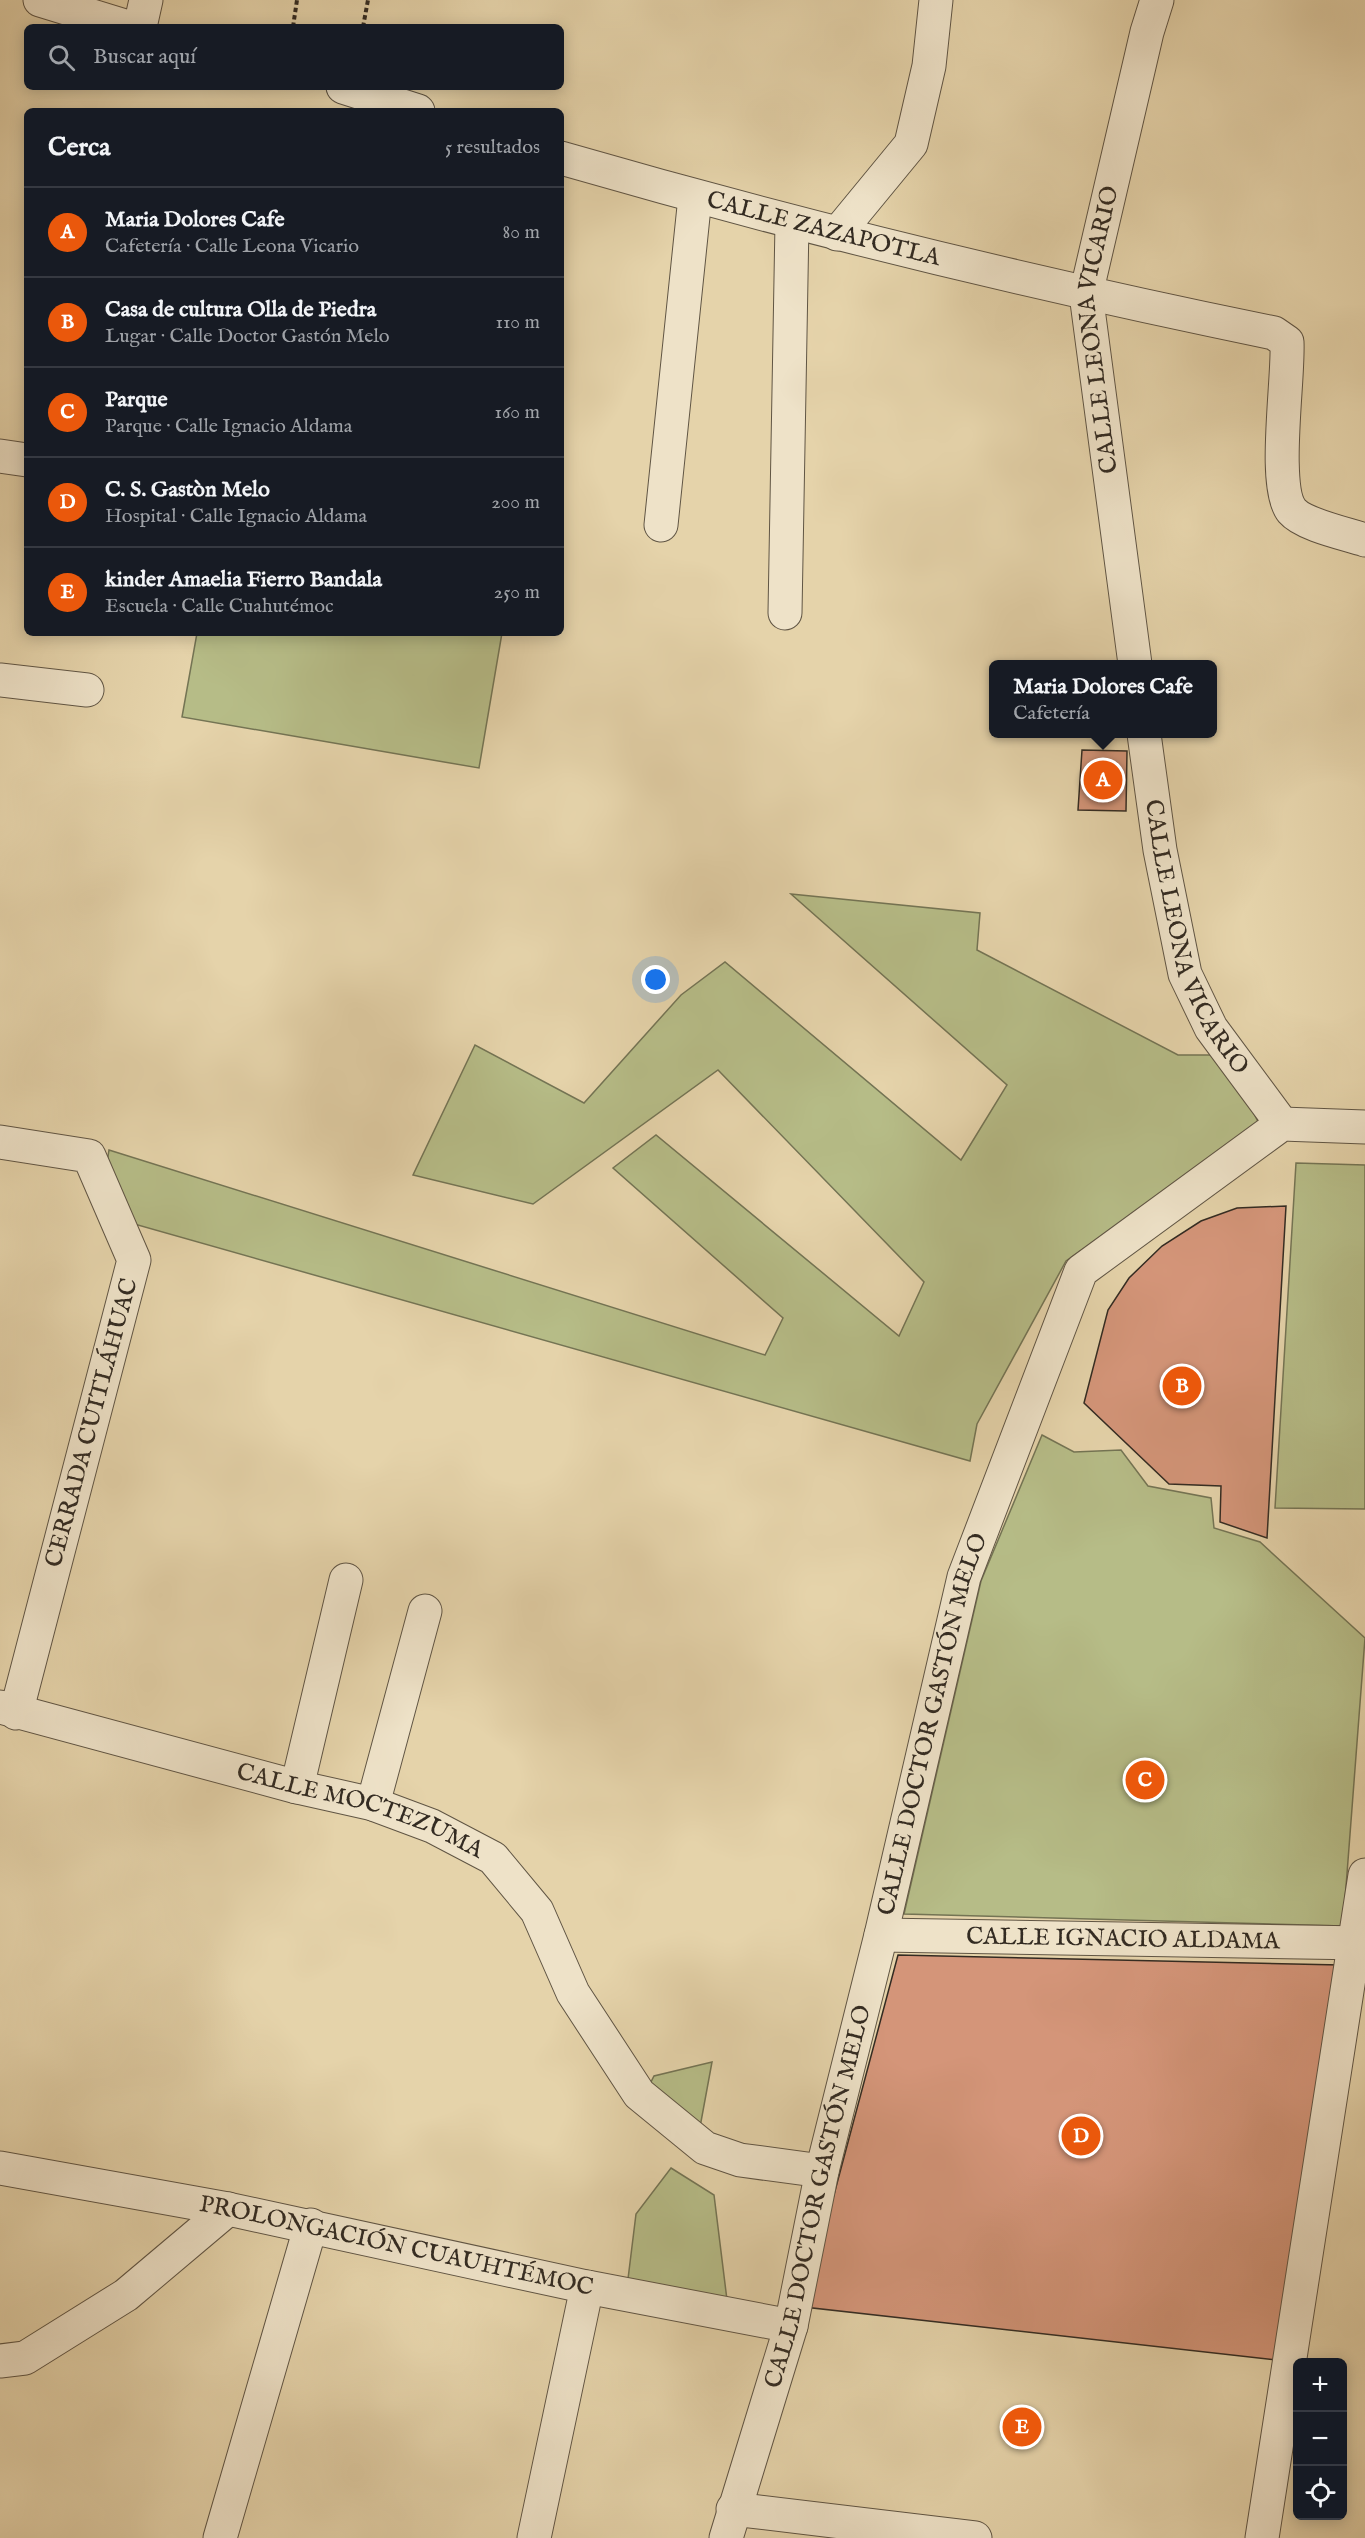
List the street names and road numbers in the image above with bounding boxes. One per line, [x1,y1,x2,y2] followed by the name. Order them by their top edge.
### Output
[1070,183,1126,475] street label: CALLE LEONA VICARIO
[703,184,944,274] street label: CALLE ZAZAPOTLA
[1138,798,1256,1081] street label: CALLE LEONA VICARIO
[38,1275,146,1571] street label: CERRADA CUITLÁHUAC
[871,1529,995,1919] street label: CALLE DOCTOR GASTÓN MELO
[233,1756,489,1866] street label: CALLE MOCTEZUMA
[966,1921,1281,1957] street label: CALLE IGNACIO ALDAMA
[757,2002,878,2392] street label: CALLE DOCTOR GASTÓN MELO
[197,2189,596,2303] street label: PROLONGACIÓN CUAUHTÉMOC

